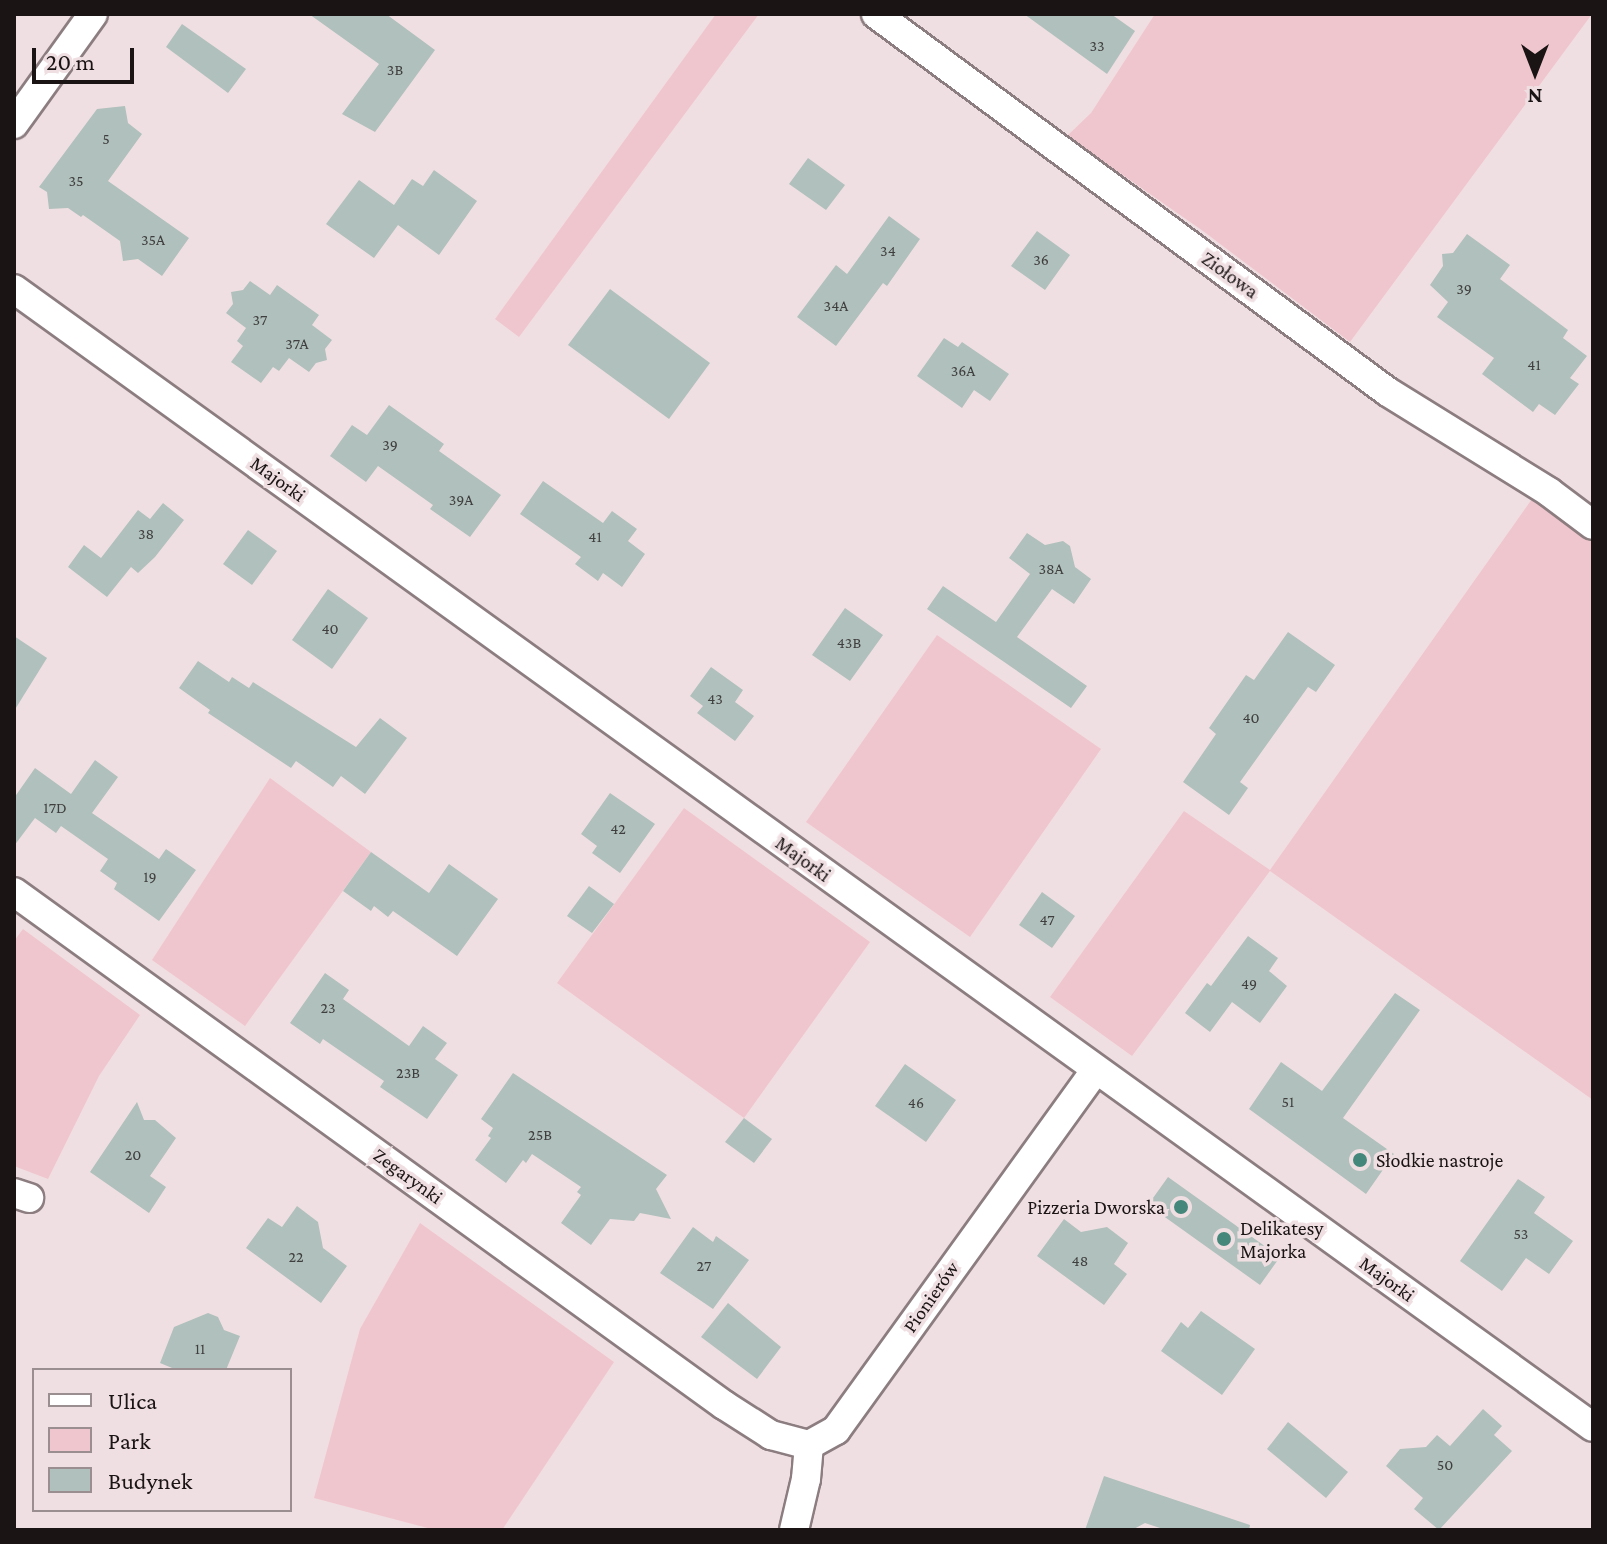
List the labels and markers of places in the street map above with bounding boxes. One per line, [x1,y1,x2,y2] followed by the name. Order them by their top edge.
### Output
[1376,1148,1503,1172] place label: Słodkie nastroje
[1351,1151,1369,1169] marker: Słodkie nastroje
[1027,1195,1165,1219] place label: Pizzeria Dworska
[1172,1198,1190,1216] marker: Pizzeria Dworska
[1240,1216,1324,1263] place label: Delikatesy Majorka
[1215,1230,1233,1248] marker: Delikatesy Majorka

